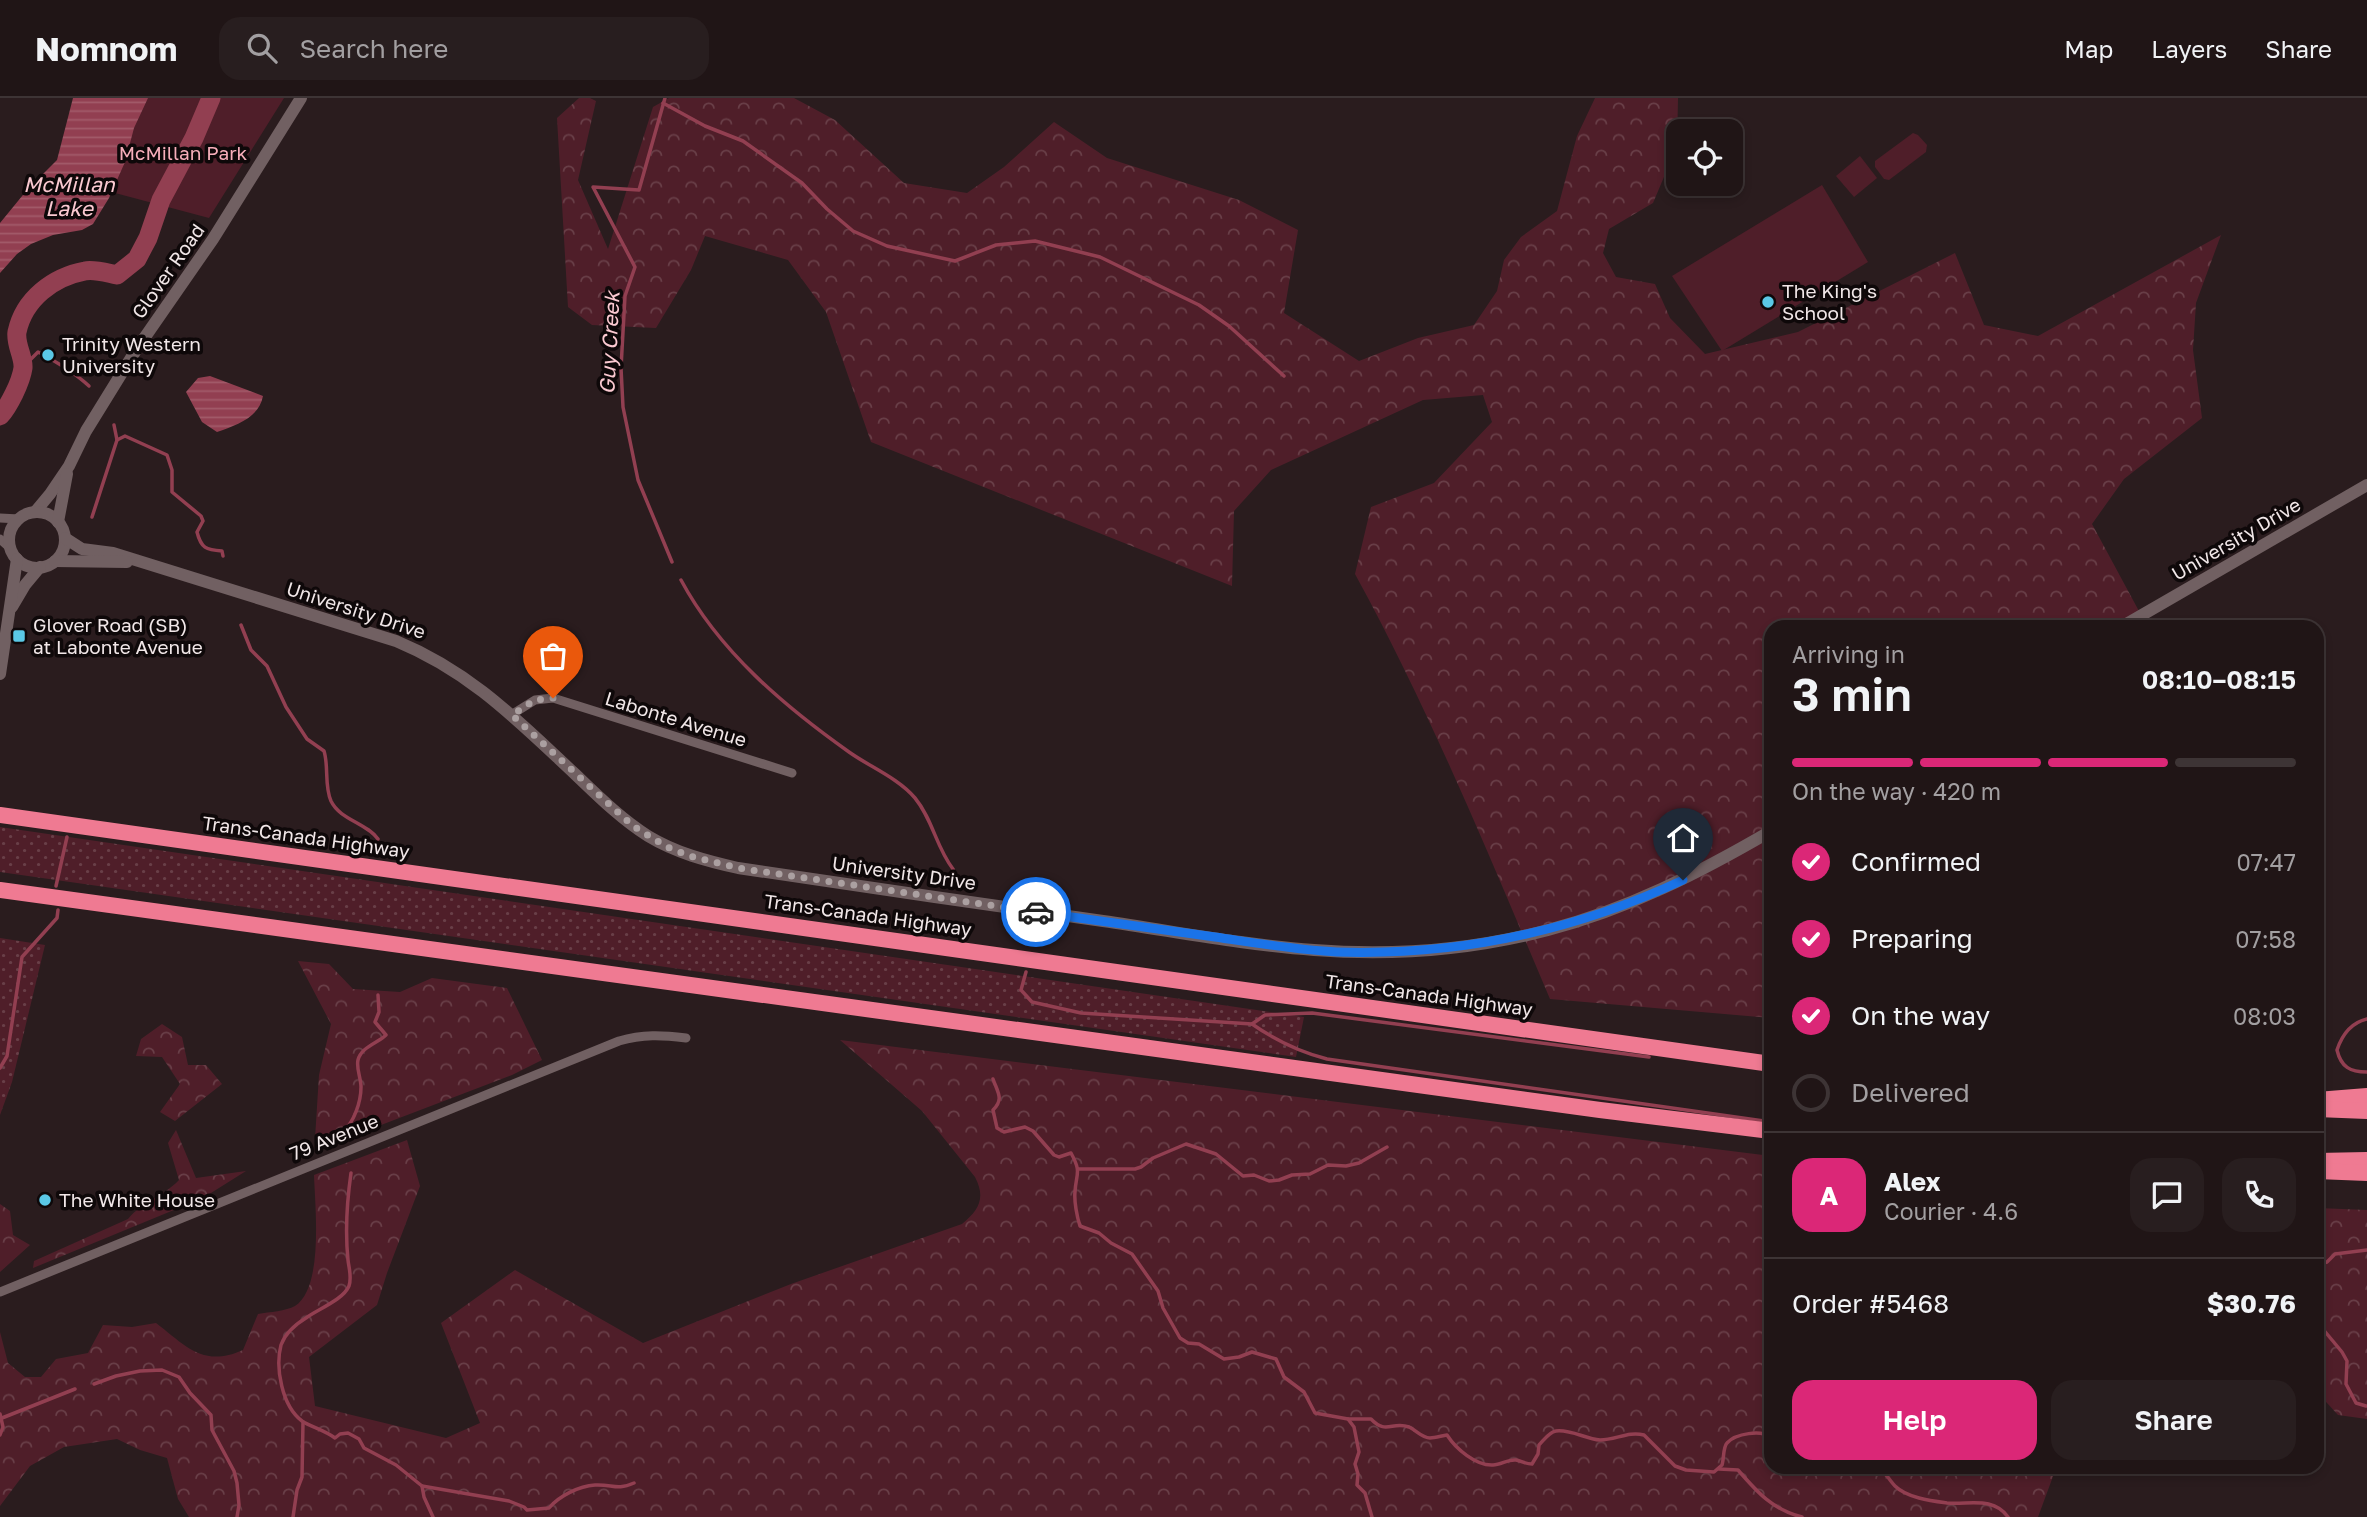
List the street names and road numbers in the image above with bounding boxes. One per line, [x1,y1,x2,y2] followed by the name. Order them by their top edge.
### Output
[127,219,209,322] street label: Glover Road
[2167,492,2304,585] street label: University Drive
[284,576,429,643] street label: University Drive
[603,686,750,751] street label: Labonte Avenue
[201,811,411,862] street label: Trans-Canada Highway
[831,851,977,894] street label: University Drive
[763,889,973,940] street label: Trans-Canada Highway
[1324,969,1534,1020] street label: Trans-Canada Highway
[286,1108,381,1165] street label: 79 Avenue

